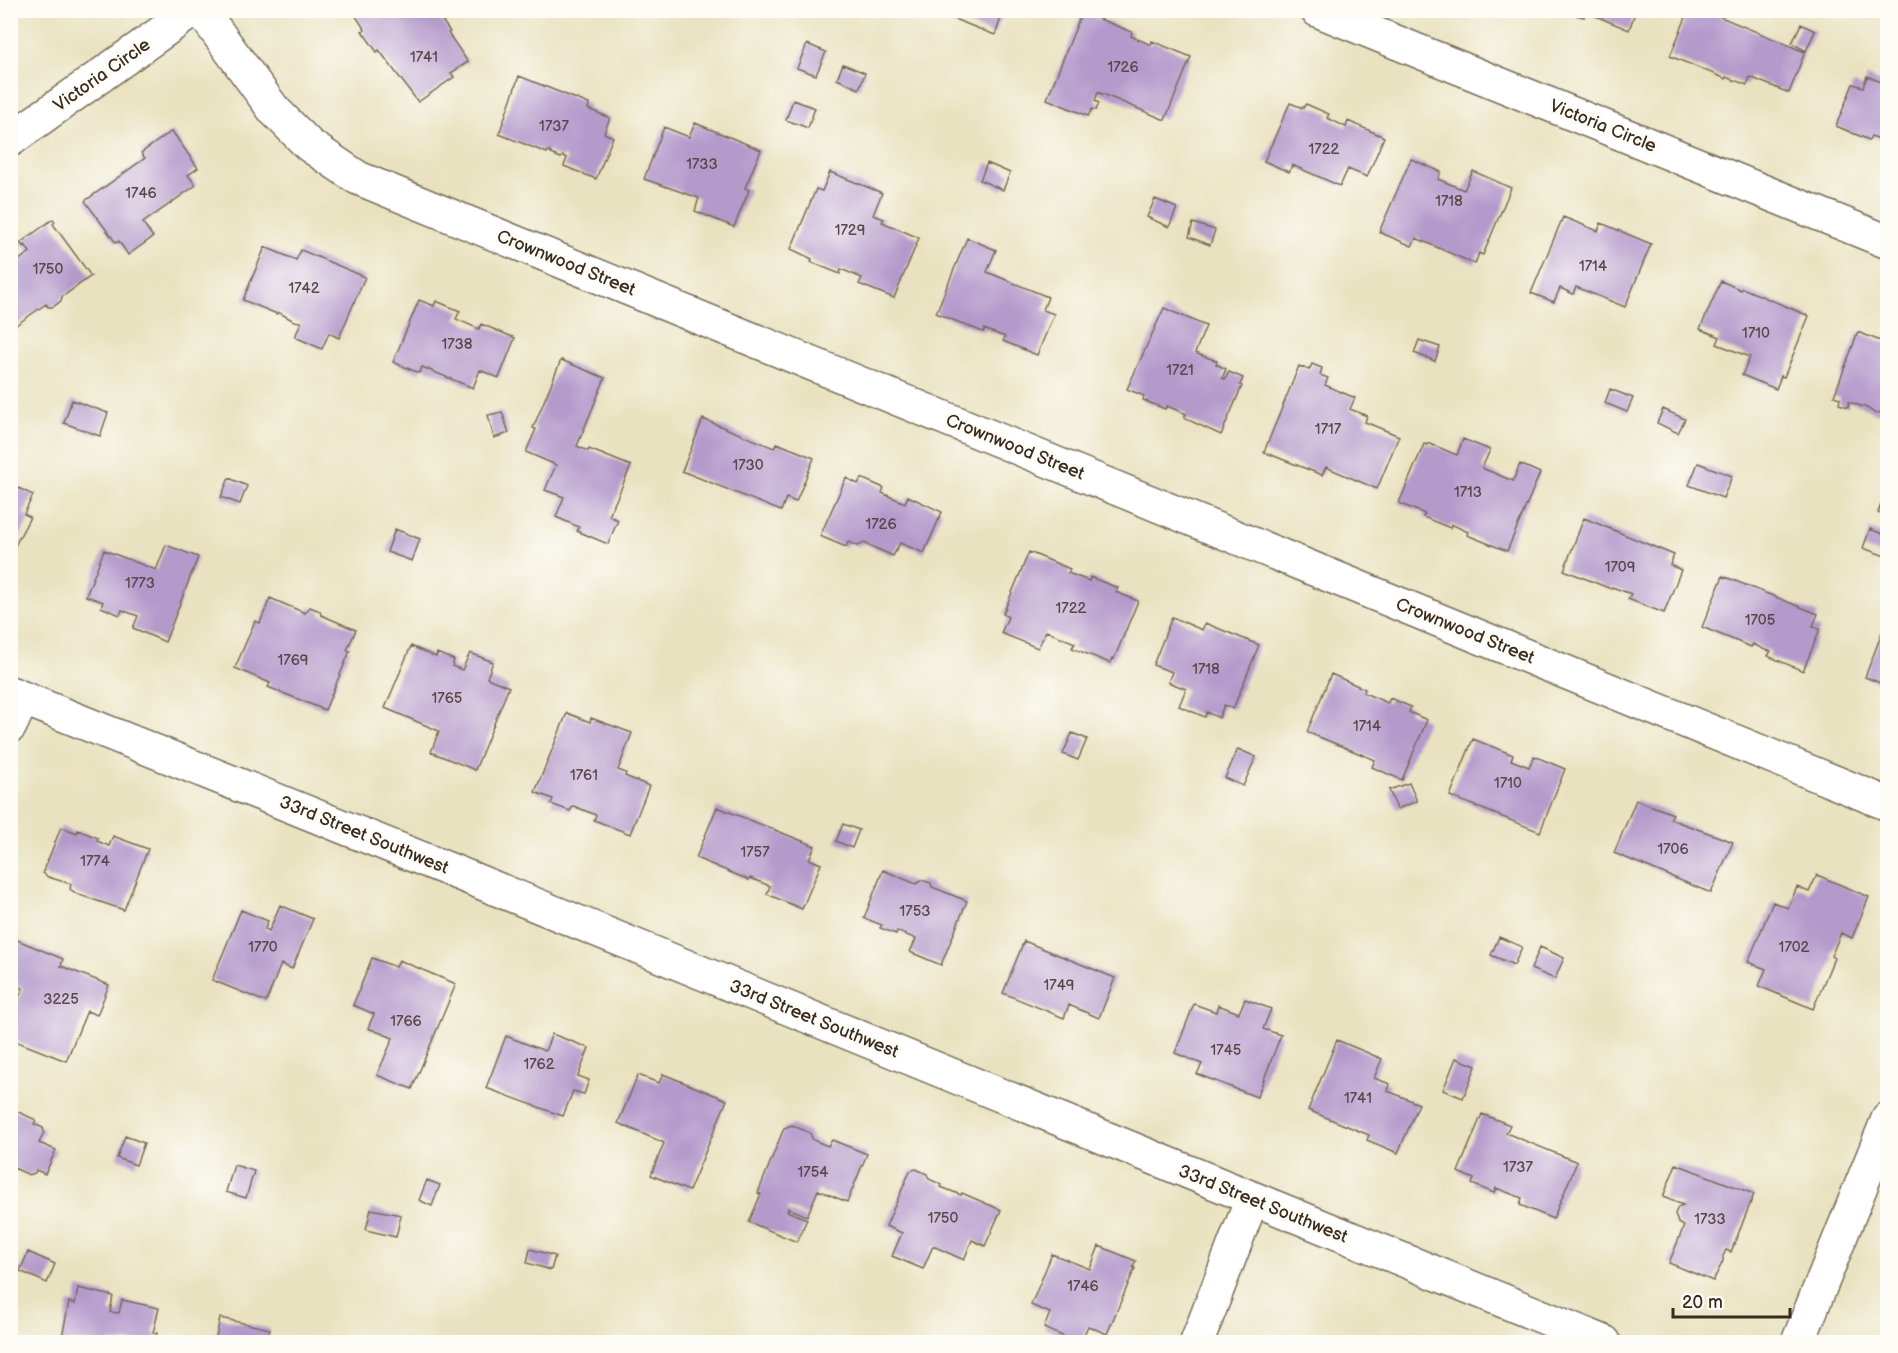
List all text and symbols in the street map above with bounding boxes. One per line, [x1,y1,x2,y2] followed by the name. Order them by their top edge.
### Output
[50,34,155,116] street label: Victoria Circle
[410,48,438,67] house number: 1741
[1107,58,1139,77] house number: 1726
[1547,95,1660,157] street label: Victoria Circle
[539,117,570,136] house number: 1737
[1309,140,1340,159] house number: 1722
[686,155,718,174] house number: 1733
[125,184,157,203] house number: 1746
[1435,192,1463,211] house number: 1718
[835,221,865,240] house number: 1729
[494,226,639,301] street label: Crownwood Street
[1579,257,1607,276] house number: 1714
[33,260,63,279] house number: 1750
[288,279,320,298] house number: 1742
[1742,324,1770,343] house number: 1710
[441,335,473,354] house number: 1738
[1166,361,1194,380] house number: 1721
[943,410,1088,485] street label: Crownwood Street
[1315,420,1342,439] house number: 1717
[732,456,764,475] house number: 1730
[1454,483,1482,502] house number: 1713
[865,515,897,534] house number: 1726
[1605,558,1635,577] house number: 1709
[125,574,155,593] house number: 1773
[1393,594,1538,669] street label: Crownwood Street
[1056,599,1087,618] house number: 1722
[1745,611,1775,630] house number: 1705
[277,651,309,670] house number: 1769
[1192,660,1220,679] house number: 1718
[432,689,462,708] house number: 1765
[1353,717,1381,736] house number: 1714
[570,766,598,785] house number: 1761
[1494,774,1522,793] house number: 1710
[276,791,452,879] street label: 33rd Street Southwest
[1657,840,1689,859] house number: 1706
[740,843,770,862] house number: 1757
[80,852,110,871] house number: 1774
[900,902,931,921] house number: 1753
[248,938,278,957] house number: 1770
[1779,938,1810,957] house number: 1702
[726,975,902,1063] street label: 33rd Street Southwest
[1044,976,1075,995] house number: 1749
[43,990,79,1009] house number: 3225
[390,1012,422,1031] house number: 1766
[1211,1041,1241,1060] house number: 1745
[523,1055,555,1074] house number: 1762
[1344,1089,1372,1108] house number: 1741
[1503,1158,1534,1177] house number: 1737
[1175,1160,1351,1248] street label: 33rd Street Southwest
[798,1163,828,1182] house number: 1754
[928,1209,958,1228] house number: 1750
[1694,1210,1726,1229] house number: 1733
[1067,1277,1099,1296] house number: 1746
[1673,1281,1790,1319] scale bar
[1682,1292,1723,1313] text: 20 m

